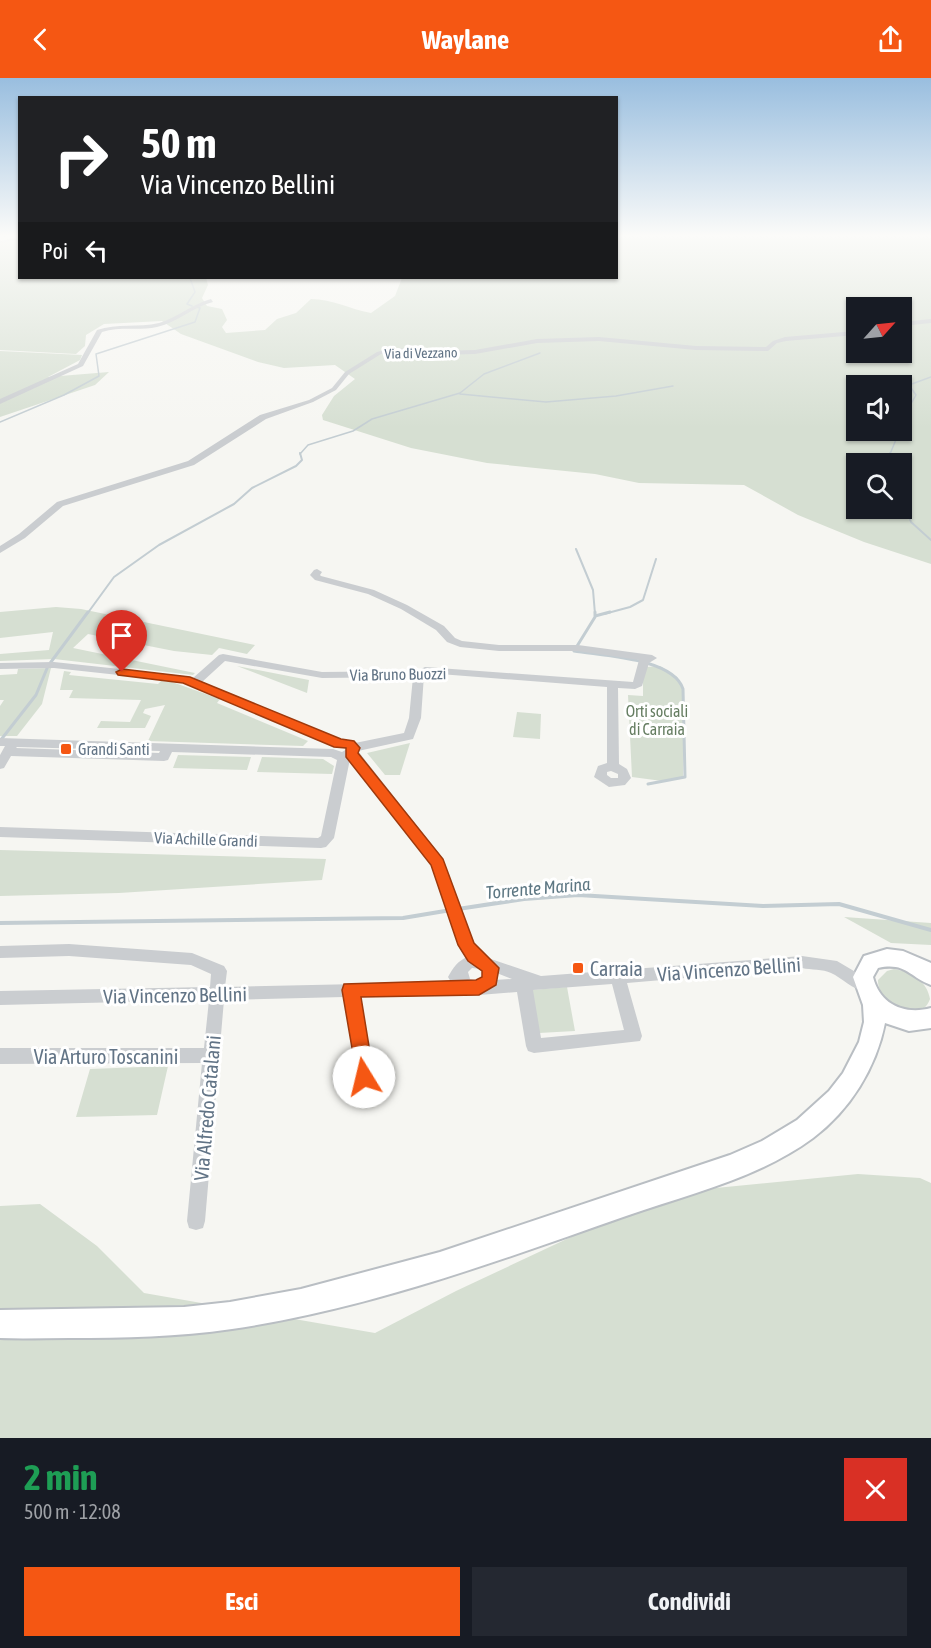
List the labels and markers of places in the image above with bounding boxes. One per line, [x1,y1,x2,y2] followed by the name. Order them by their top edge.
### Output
[96,610,147,672] pin
[78,740,150,758] place label: Grandi Santi
[59,742,73,756] marker: Grandi Santi
[590,957,643,980] place label: Carraia
[571,961,585,975] marker: Carraia

